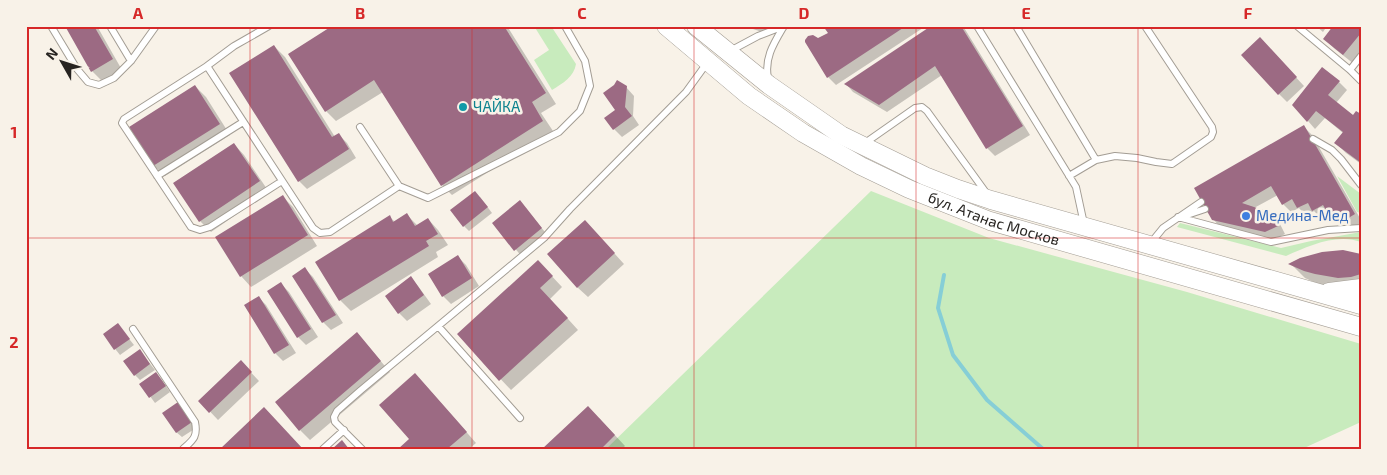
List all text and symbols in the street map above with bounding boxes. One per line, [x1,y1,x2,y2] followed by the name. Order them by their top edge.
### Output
[133,3,144,22] text: A
[355,3,365,22] text: B
[577,3,587,22] text: C
[799,3,810,22] text: D
[1021,3,1031,22] text: E
[1244,3,1253,22] text: F
[38,38,88,88] north arrow
[42,44,61,63] text: N
[473,97,521,115] place label: ЧАЙКА
[457,101,469,113] marker: ЧАЙКА
[11,122,17,141] text: 1
[926,187,1062,248] street label: бул. Атанас Москов
[1256,206,1349,224] place label: Медина-Мед
[1240,210,1252,222] marker: Медина-Мед
[9,332,19,351] text: 2

